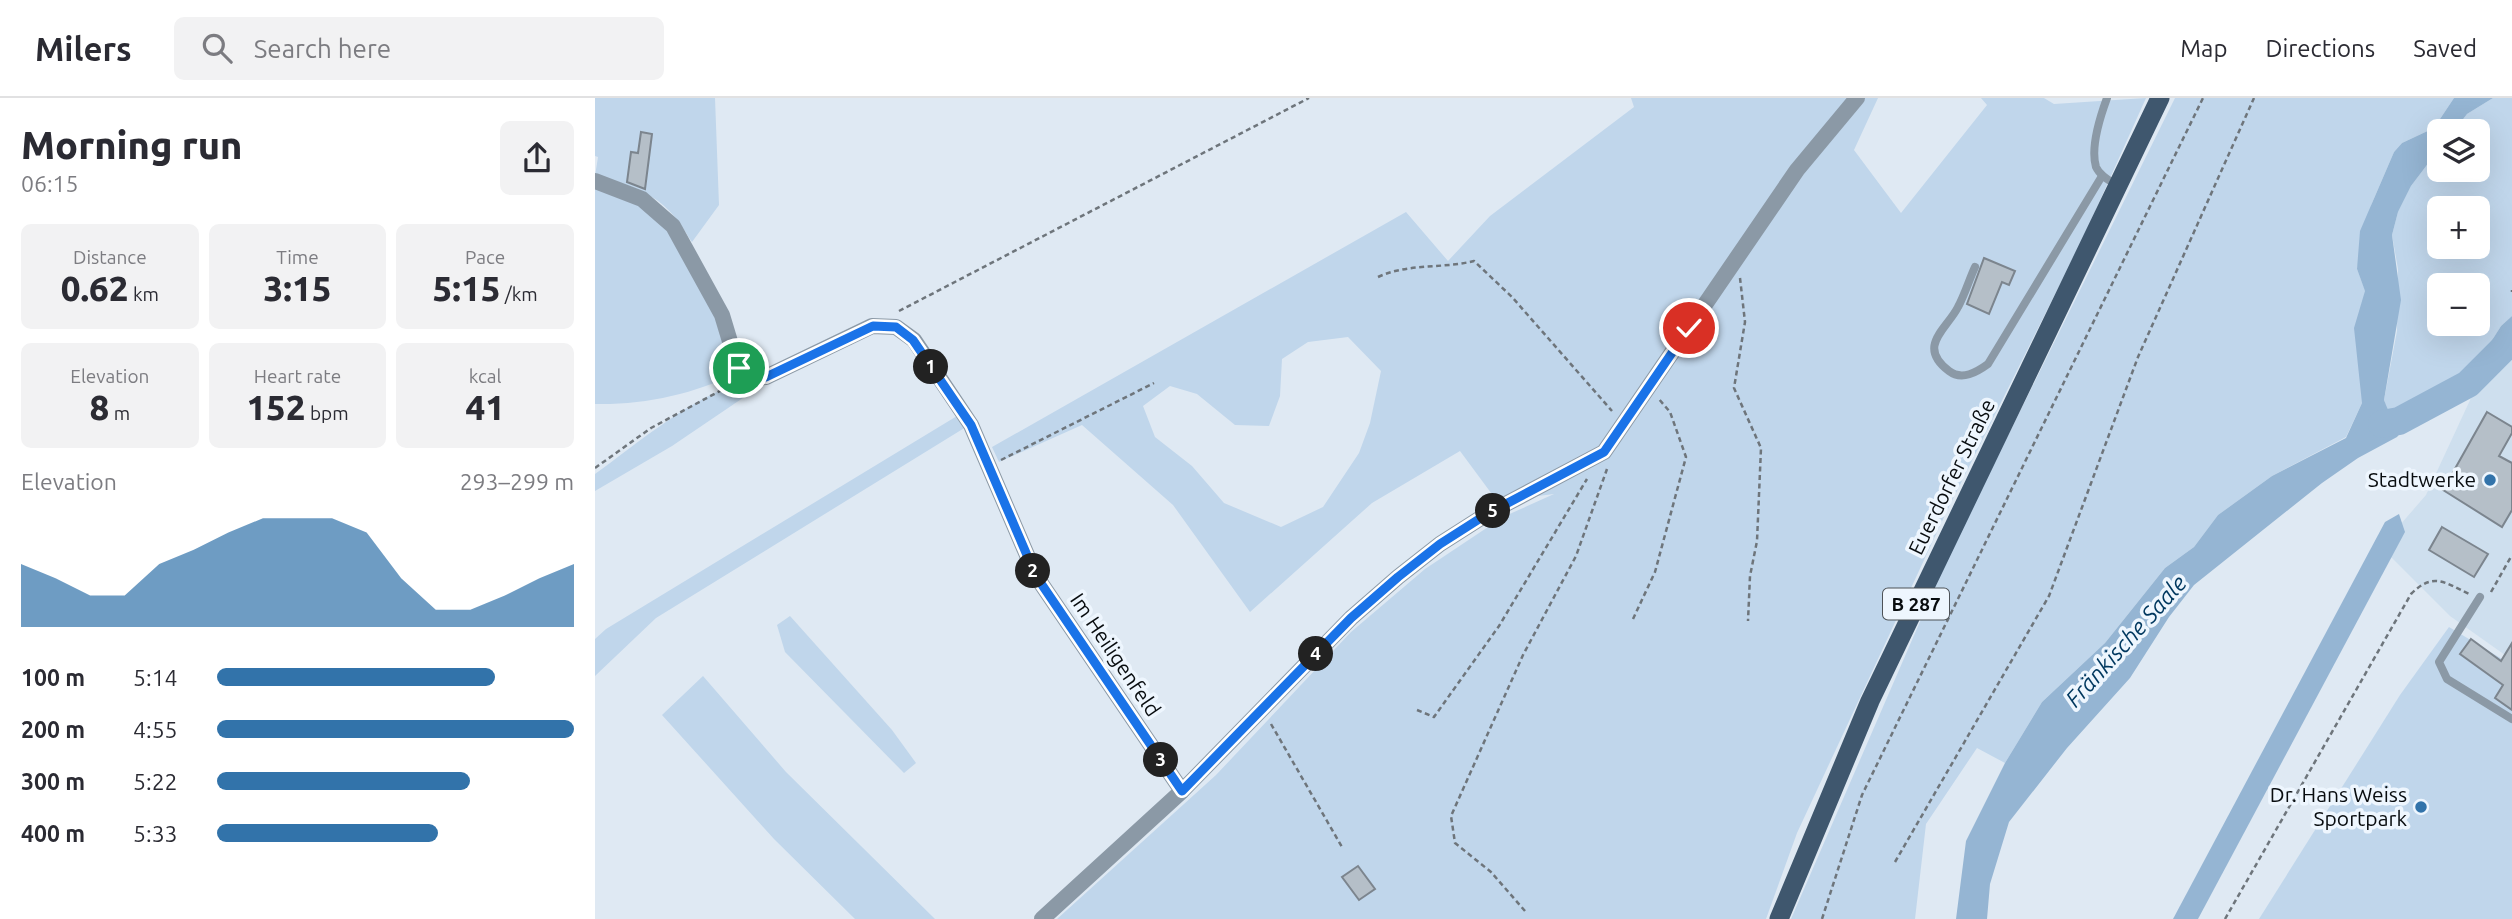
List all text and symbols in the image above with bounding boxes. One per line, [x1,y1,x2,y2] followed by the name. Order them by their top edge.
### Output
[174,17,664,80] search box
[198,29,236,67] icon: search
[35,30,132,67] text: Milers
[254,34,391,63] text: Search here
[2180,35,2227,62] text: Map
[2265,35,2375,62] text: Directions
[2413,35,2477,62] text: Saved
[2427,119,2490,336] map controls
[2427,119,2490,182] button: layers
[500,121,574,195] button: share
[21,124,242,166] text: Morning run
[21,171,79,196] text: 06:15
[2427,196,2490,259] button: +
[73,246,147,268] text: Distance
[276,246,319,268] text: Time
[465,246,505,268] text: Pace
[61,268,129,308] text: 0.62
[264,268,331,308] text: 3:15
[433,268,500,308] text: 5:15
[2427,273,2490,336] button: −
[129,283,159,305] text: km
[500,283,538,305] text: /km
[1659,298,1719,358] pin
[1670,309,1708,347] icon: check
[709,338,769,398] pin
[720,349,758,387] icon: arrive
[913,350,949,384] pin: 1
[925,355,936,377] text: 1
[70,365,149,387] text: Elevation
[254,365,341,387] text: Heart rate
[469,365,502,387] text: kcal
[90,387,109,427] text: 8
[246,387,306,427] text: 152
[465,387,505,427] text: 41
[1903,395,1999,558] street label: Euerdorfer Straße
[109,402,130,424] text: m
[306,402,349,424] text: bpm
[2368,467,2476,491] place label: Stadtwerke
[21,469,117,494] text: Elevation
[460,469,574,494] text: 293–299 m
[2482,472,2498,488] marker: Stadtwerke
[1475,494,1511,528] pin: 5
[1487,499,1498,521] text: 5
[1015,554,1051,588] pin: 2
[1027,559,1038,581] text: 2
[2060,570,2191,711] water label: Fränkische Saale
[1066,588,1166,721] street label: Im Heiligenfeld
[1883,589,1949,620] road number: B 287
[1299,636,1333,672] pin: 4
[1310,642,1321,664] text: 4
[21,665,85,690] text: 100 m
[133,665,178,690] text: 5:14
[21,717,85,742] text: 200 m
[133,717,178,742] text: 4:55
[1143,742,1179,778] pin: 3
[1155,748,1166,770] text: 3
[21,769,85,794] text: 300 m
[133,769,178,794] text: 5:22
[2270,782,2407,830] place label: Dr. Hans Weiss Sportpark
[2413,799,2429,815] marker: Dr. Hans Weiss Sportpark
[21,821,85,846] text: 400 m
[133,821,178,846] text: 5:33

